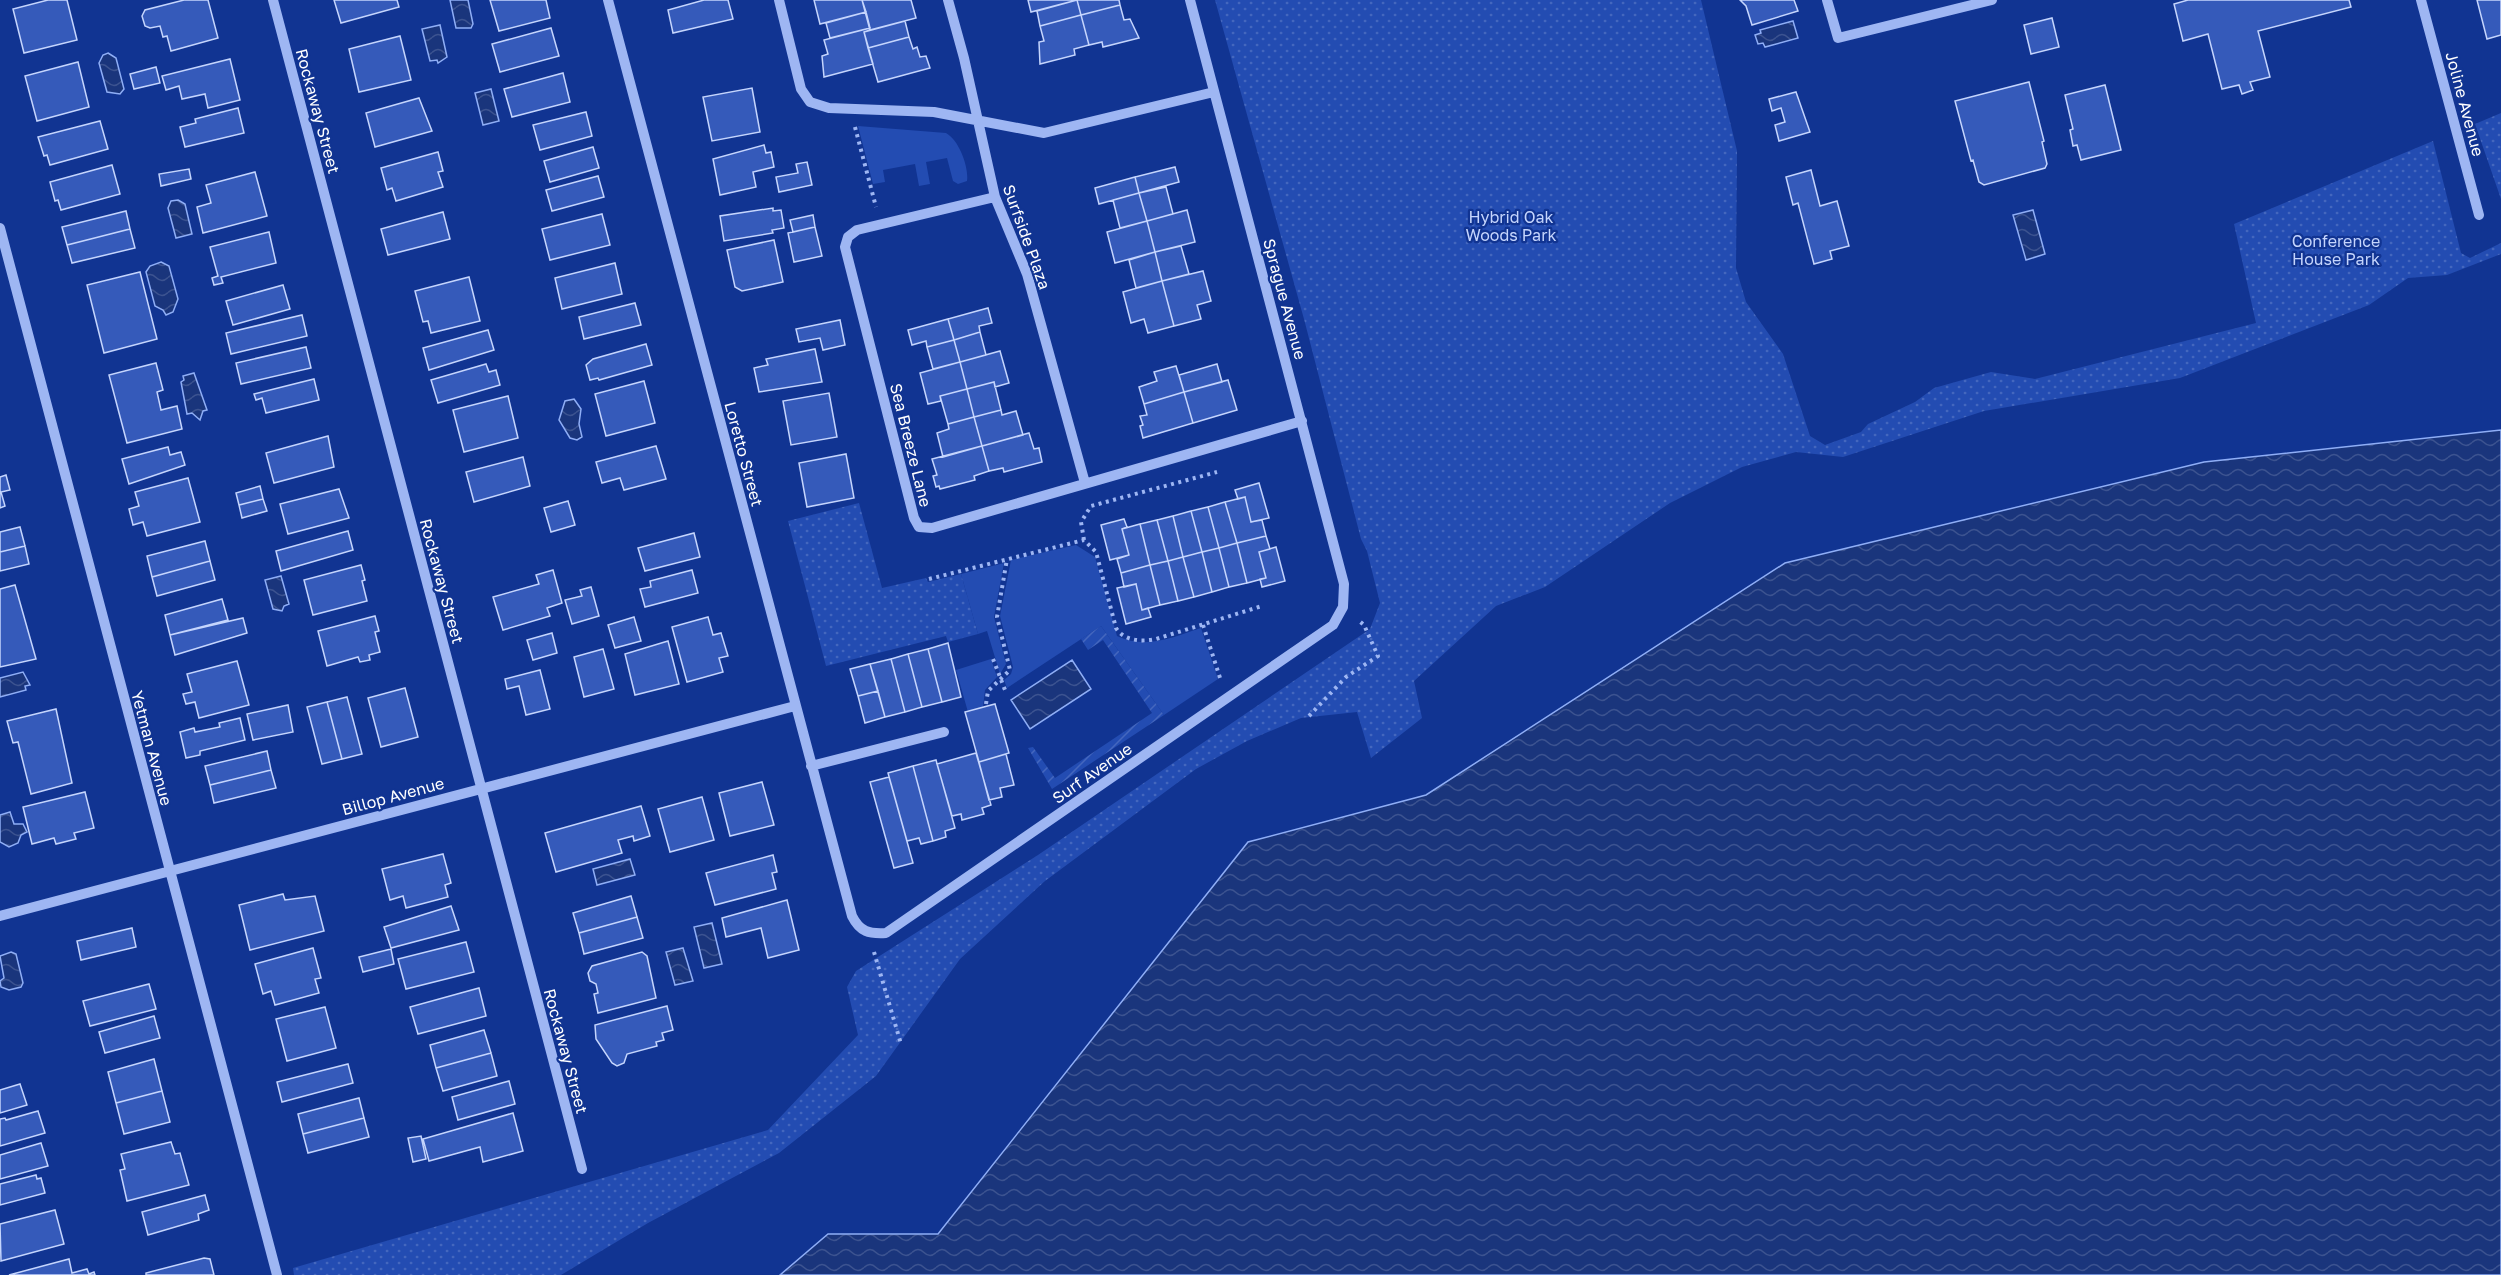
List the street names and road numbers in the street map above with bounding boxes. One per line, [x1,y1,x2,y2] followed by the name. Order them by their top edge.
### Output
[292,46,344,176] street label: Rockaway Street
[2441,49,2489,159] street label: Joline Avenue
[999,182,1055,292] street label: Surfside Plaza
[1259,236,1311,362] street label: Sprague Avenue
[886,381,936,509] street label: Sea Breeze Lane
[720,399,768,509] street label: Loretto Street
[416,516,468,646] street label: Rockaway Street
[127,688,177,808] street label: Yetman Avenue
[1048,738,1136,808] street label: Surf Avenue
[340,773,446,819] street label: Billop Avenue
[540,986,592,1116] street label: Rockaway Street

